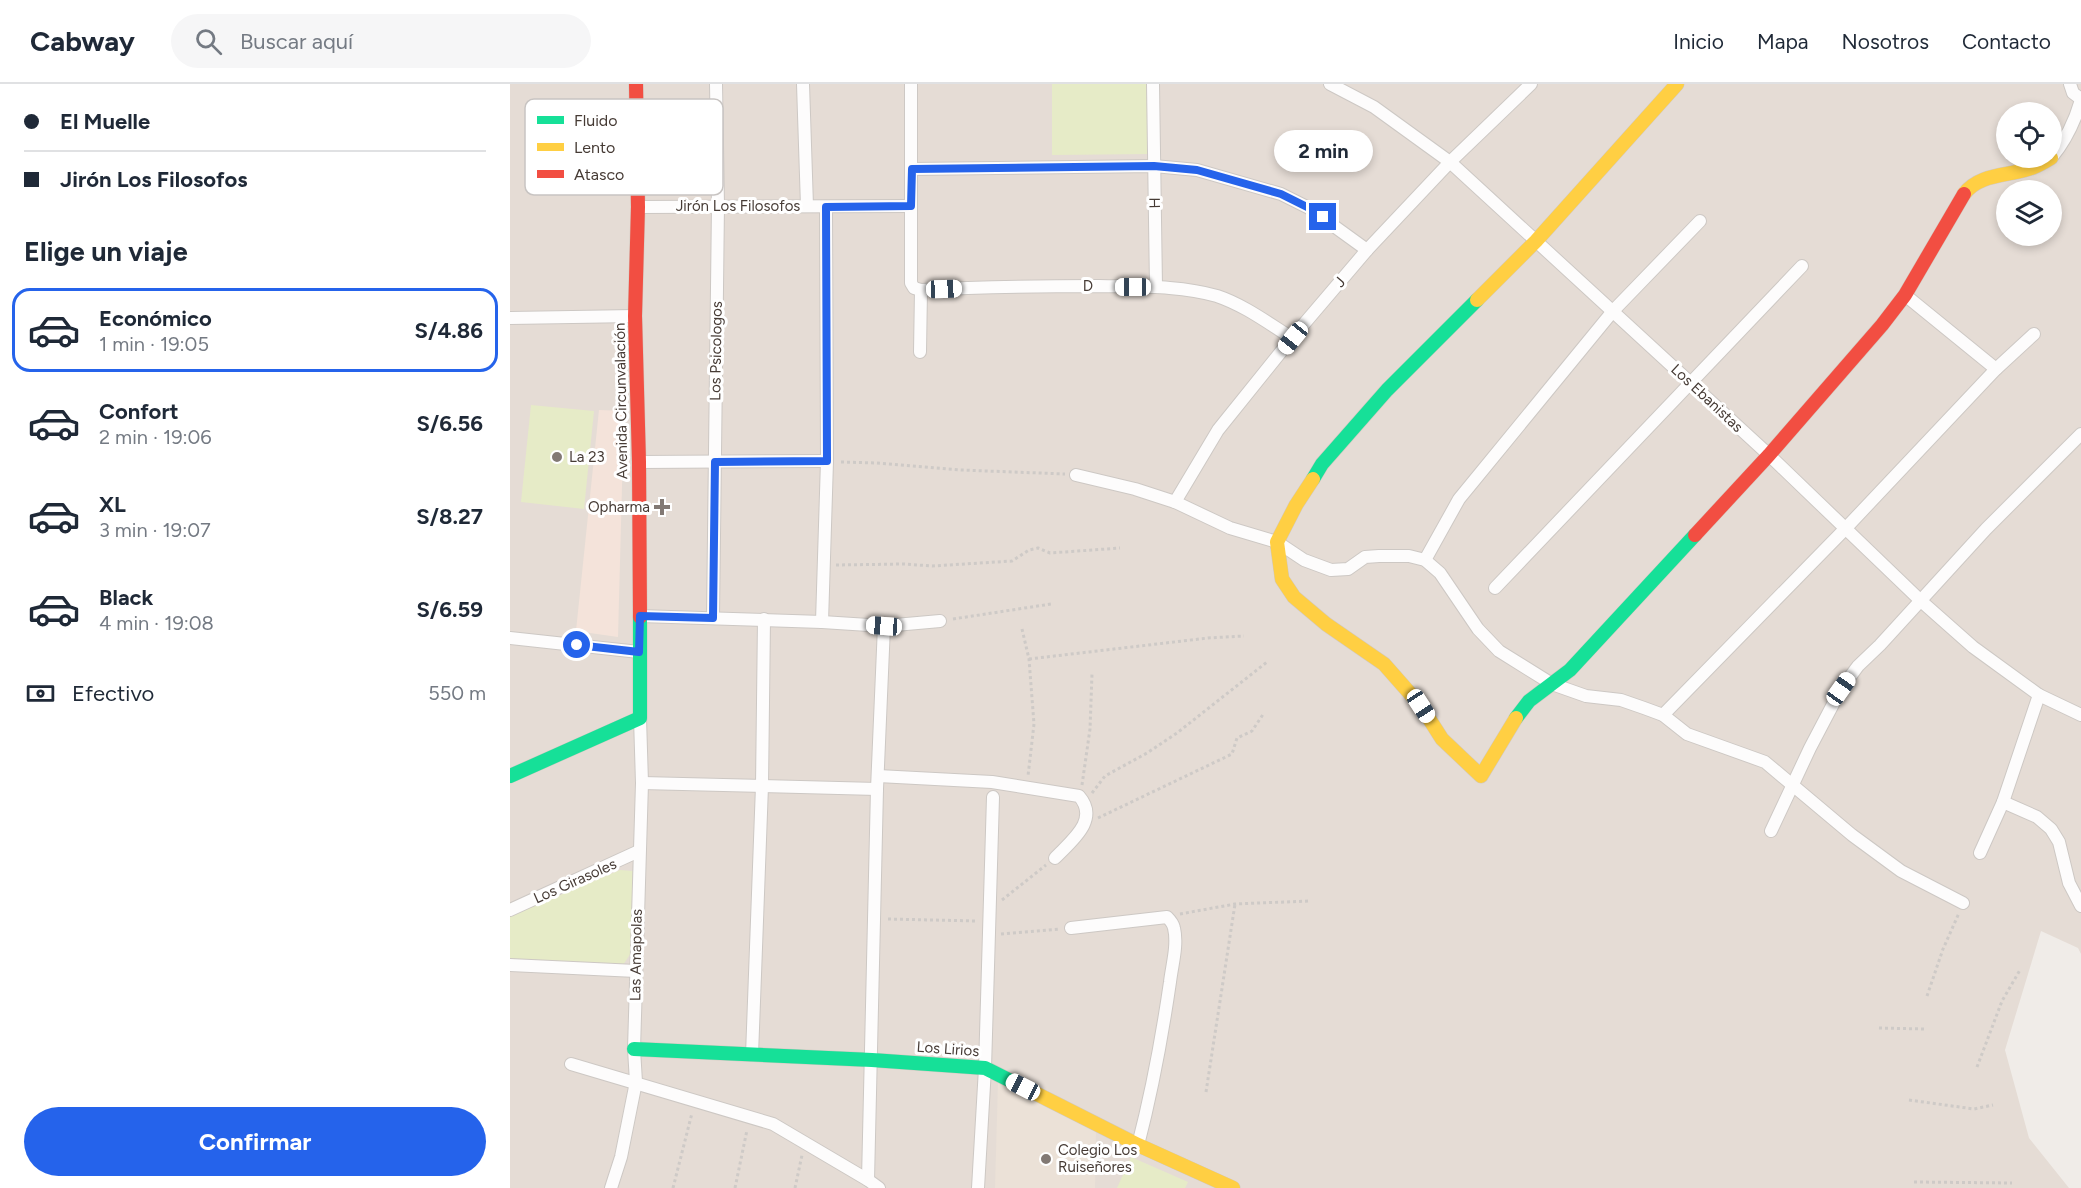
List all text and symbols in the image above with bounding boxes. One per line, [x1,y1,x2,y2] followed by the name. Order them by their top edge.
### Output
[171,14,591,68] search box
[30,24,135,58] text: Cabway
[192,25,225,58] icon: search
[240,28,353,55] text: Buscar aquí
[1673,29,1724,54] text: Inicio
[1757,29,1809,54] text: Mapa
[1842,29,1929,54] text: Nosotros
[1962,29,2051,54] text: Contacto
[525,99,723,195] legend
[1996,102,2062,246] map controls
[1996,102,2062,168] button: locate
[60,108,150,135] text: El Muelle
[574,111,618,130] text: Fluido
[1274,130,1372,172] callout: 2 min
[574,138,615,157] text: Lento
[1298,139,1349,163] text: 2 min
[574,165,624,184] text: Atasco
[60,166,247,193] text: Jirón Los Filosofos
[1996,180,2062,246] button: layers
[676,197,800,215] street label: Jirón Los Filosofos
[1146,197,1164,209] street label: H
[1309,203,1336,230] route end
[24,235,188,268] text: Elige un viaje
[1331,273,1349,291] street label: J
[1083,277,1093,295] street label: D
[1115,278,1151,296] car
[926,279,962,299] car
[706,301,726,401] street label: Los Psicologos
[27,303,81,357] icon: car
[99,305,212,332] text: Económico
[415,317,483,344] text: S/4.86
[1275,318,1311,358] car
[611,322,631,480] street label: Avenida Circunvalación
[99,332,209,356] text: 1 min · 19:05
[1667,360,1747,436] street label: Los Ebanistas
[27,396,81,450] icon: car
[99,398,179,425] text: Confort
[416,410,483,437] text: S/6.56
[99,425,212,449] text: 2 min · 19:06
[569,448,605,466] place label: La 23
[550,450,564,464] marker: La 23
[27,489,81,543] icon: car
[99,491,126,518] text: XL
[588,498,650,516] place label: Opharma
[655,500,669,514] marker: Opharma
[416,503,483,530] text: S/8.27
[99,518,211,542] text: 3 min · 19:07
[27,582,81,636] icon: car
[99,584,153,611] text: Black
[416,596,483,623] text: S/6.59
[99,611,214,635] text: 4 min · 19:08
[865,616,903,636] car
[563,631,590,658] route start
[1823,669,1859,709] car
[24,677,57,710] icon: cash
[72,680,154,707] text: Efectivo
[428,681,486,705] text: 550 m
[1404,686,1438,726] car
[531,855,619,907] street label: Los Girasoles
[626,909,646,1001] street label: Las Amapolas
[916,1038,980,1060] street label: Los Lirios
[1003,1071,1043,1103] car
[24,1107,486,1176] button: Confirmar
[1058,1141,1137,1176] place label: Colegio Los Ruiseñores
[1039,1152,1053,1166] marker: Colegio Los Ruiseñores

